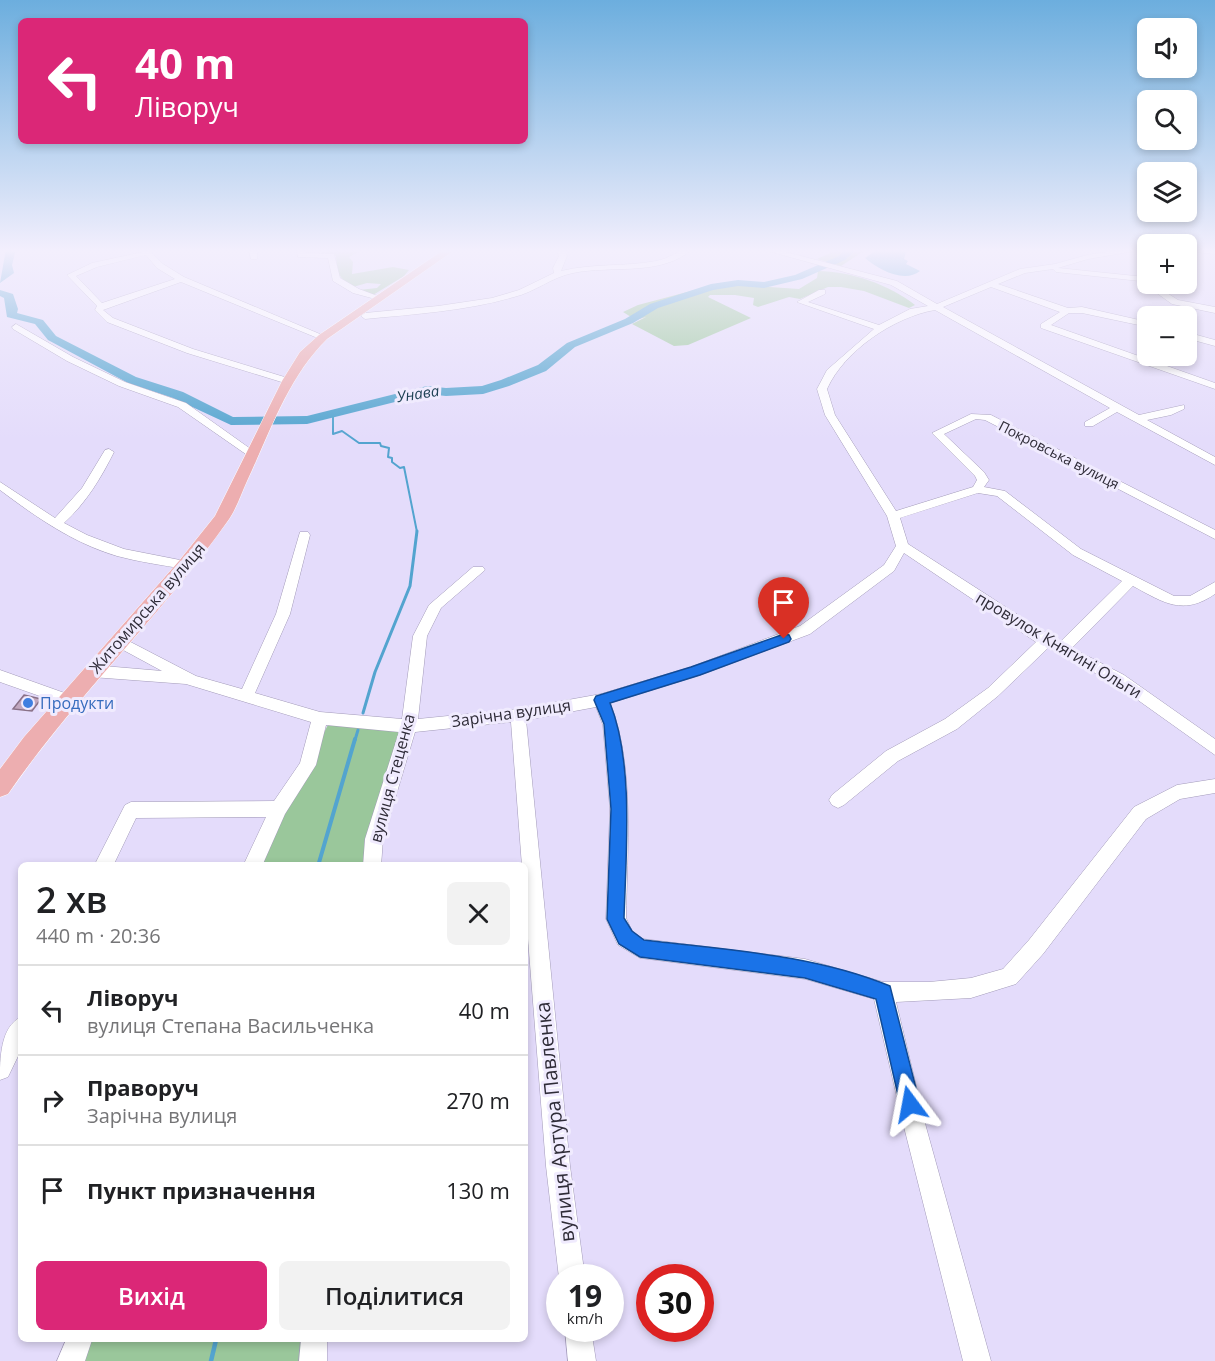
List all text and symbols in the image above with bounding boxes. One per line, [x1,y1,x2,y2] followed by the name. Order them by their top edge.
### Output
[1137,18,1197,366] map controls
[1137,18,1197,78] button: sound
[135,34,235,91] text: 40 m
[36,42,114,120] icon: left
[135,88,239,125] text: Ліворуч
[1137,90,1197,150] button: search
[1137,162,1197,222] button: layers
[1137,234,1197,294] button: +
[1137,306,1197,366] button: −
[394,380,441,406] water label: Унава
[996,416,1123,493] street label: Покровська вулиця
[84,538,210,678] street label: Житомирська вулиця
[758,577,809,639] pin
[767,586,800,619] icon: arrive
[972,587,1146,703] street label: провулок Княгині Ольги
[40,692,114,714] place label: Продукти
[450,694,572,732] street label: Зарічна вулиця
[21,696,35,710] marker: Продукти
[364,711,420,845] street label: вулиця Стеценка
[36,875,107,924] text: 2 хв
[447,882,510,945] button: close
[36,922,161,949] text: 440 m · 20:36
[87,982,178,1012] text: Ліворуч
[36,994,69,1027] icon: left
[459,995,510,1025] text: 40 m
[528,1001,581,1243] street label: вулиця Артура Павленка
[87,1012,374,1039] text: вулиця Степана Васильченка
[87,1072,199,1102] text: Праворуч
[878,1072,942,1136] position arrow
[36,1084,69,1117] icon: right
[446,1085,510,1115] text: 270 m
[87,1102,237,1129] text: Зарічна вулиця
[36,1174,69,1207] icon: arrive
[87,1175,316,1205] text: Пункт призначення
[446,1175,510,1205] text: 130 m
[36,1261,267,1330] button: Вихід
[279,1261,510,1330] button: Поділитися
[636,1264,714,1342] speed limit sign: 30
[568,1275,602,1316] text: 19
[567,1308,603,1328] text: km/h

